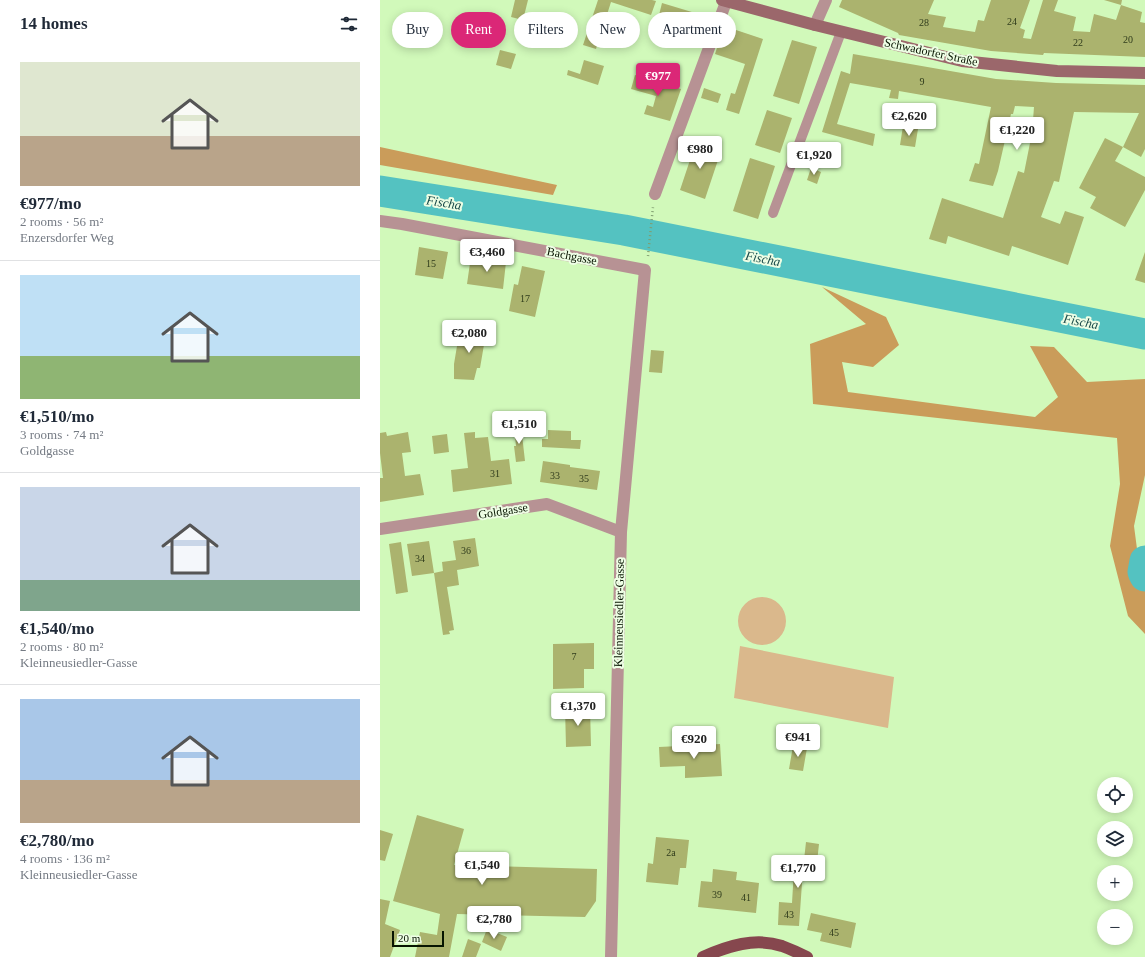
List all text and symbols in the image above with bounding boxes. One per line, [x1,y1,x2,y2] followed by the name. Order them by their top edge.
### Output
[392,12,443,48] chip: Buy
[451,12,506,48] chip: Rent
[514,12,578,48] chip: Filters
[586,12,640,48] chip: New
[648,12,736,48] chip: Apartment
[338,13,360,35] icon: filters
[20,14,88,33] text: 14 homes
[1007,16,1017,27] house number: 24
[919,17,929,28] house number: 28
[1123,34,1133,45] house number: 20
[883,35,979,69] street label: Schwadorfer Straße
[1073,37,1083,48] house number: 22
[634,63,682,97] pin: €977
[645,68,671,83] text: €977
[920,76,925,87] house number: 9
[154,88,226,160] icon: home
[876,103,942,137] pin: €2,620
[891,108,927,123] text: €2,620
[984,117,1050,151] pin: €1,220
[999,122,1035,137] text: €1,220
[676,136,724,170] pin: €980
[687,141,713,156] text: €980
[781,142,847,176] pin: €1,920
[796,147,832,162] text: €1,920
[424,192,463,213] water label: Fischa
[20,194,81,213] text: €977/mo
[20,214,103,229] text: 2 rooms · 56 m²
[20,230,114,245] text: Enzersdorfer Weg
[454,239,520,273] pin: €3,460
[469,244,505,259] text: €3,460
[546,244,598,268] street label: Bachgasse
[743,248,782,269] water label: Fischa
[426,258,436,269] house number: 15
[520,293,530,304] house number: 17
[154,301,226,373] icon: home
[1061,311,1100,332] water label: Fischa
[436,320,502,354] pin: €2,080
[451,325,487,340] text: €2,080
[20,407,94,426] text: €1,510/mo
[486,411,552,445] pin: €1,510
[501,416,537,431] text: €1,510
[20,427,103,442] text: 3 rooms · 74 m²
[20,443,74,458] text: Goldgasse
[490,468,500,479] house number: 31
[550,470,560,481] house number: 33
[579,473,589,484] house number: 35
[477,500,529,522] street label: Goldgasse
[154,513,226,585] icon: home
[461,545,471,556] house number: 36
[415,553,425,564] house number: 34
[611,559,627,667] street label: Kleinneusiedler-Gasse
[20,619,94,638] text: €1,540/mo
[20,639,103,654] text: 2 rooms · 80 m²
[572,651,577,662] house number: 7
[20,655,137,670] text: Kleinneusiedler-Gasse
[545,693,611,727] pin: €1,370
[560,698,596,713] text: €1,370
[774,724,822,758] pin: €941
[154,725,226,797] icon: home
[670,726,718,760] pin: €920
[785,729,811,744] text: €941
[681,731,707,746] text: €920
[1097,777,1133,945] map controls
[1097,777,1133,813] button: locate
[1097,821,1133,857] button: layers
[20,831,94,850] text: €2,780/mo
[666,847,676,858] house number: 2a
[20,851,110,866] text: 4 rooms · 136 m²
[449,852,515,886] pin: €1,540
[765,855,831,889] pin: €1,770
[464,857,500,872] text: €1,540
[780,860,816,875] text: €1,770
[1097,865,1133,901] button: +
[20,867,137,882] text: Kleinneusiedler-Gasse
[712,889,722,900] house number: 39
[741,892,751,903] house number: 41
[461,906,527,940] pin: €2,780
[784,909,794,920] house number: 43
[1097,909,1133,945] button: −
[476,911,512,926] text: €2,780
[829,927,839,938] house number: 45
[392,929,444,948] scale bar
[398,932,420,944] text: 20 m

